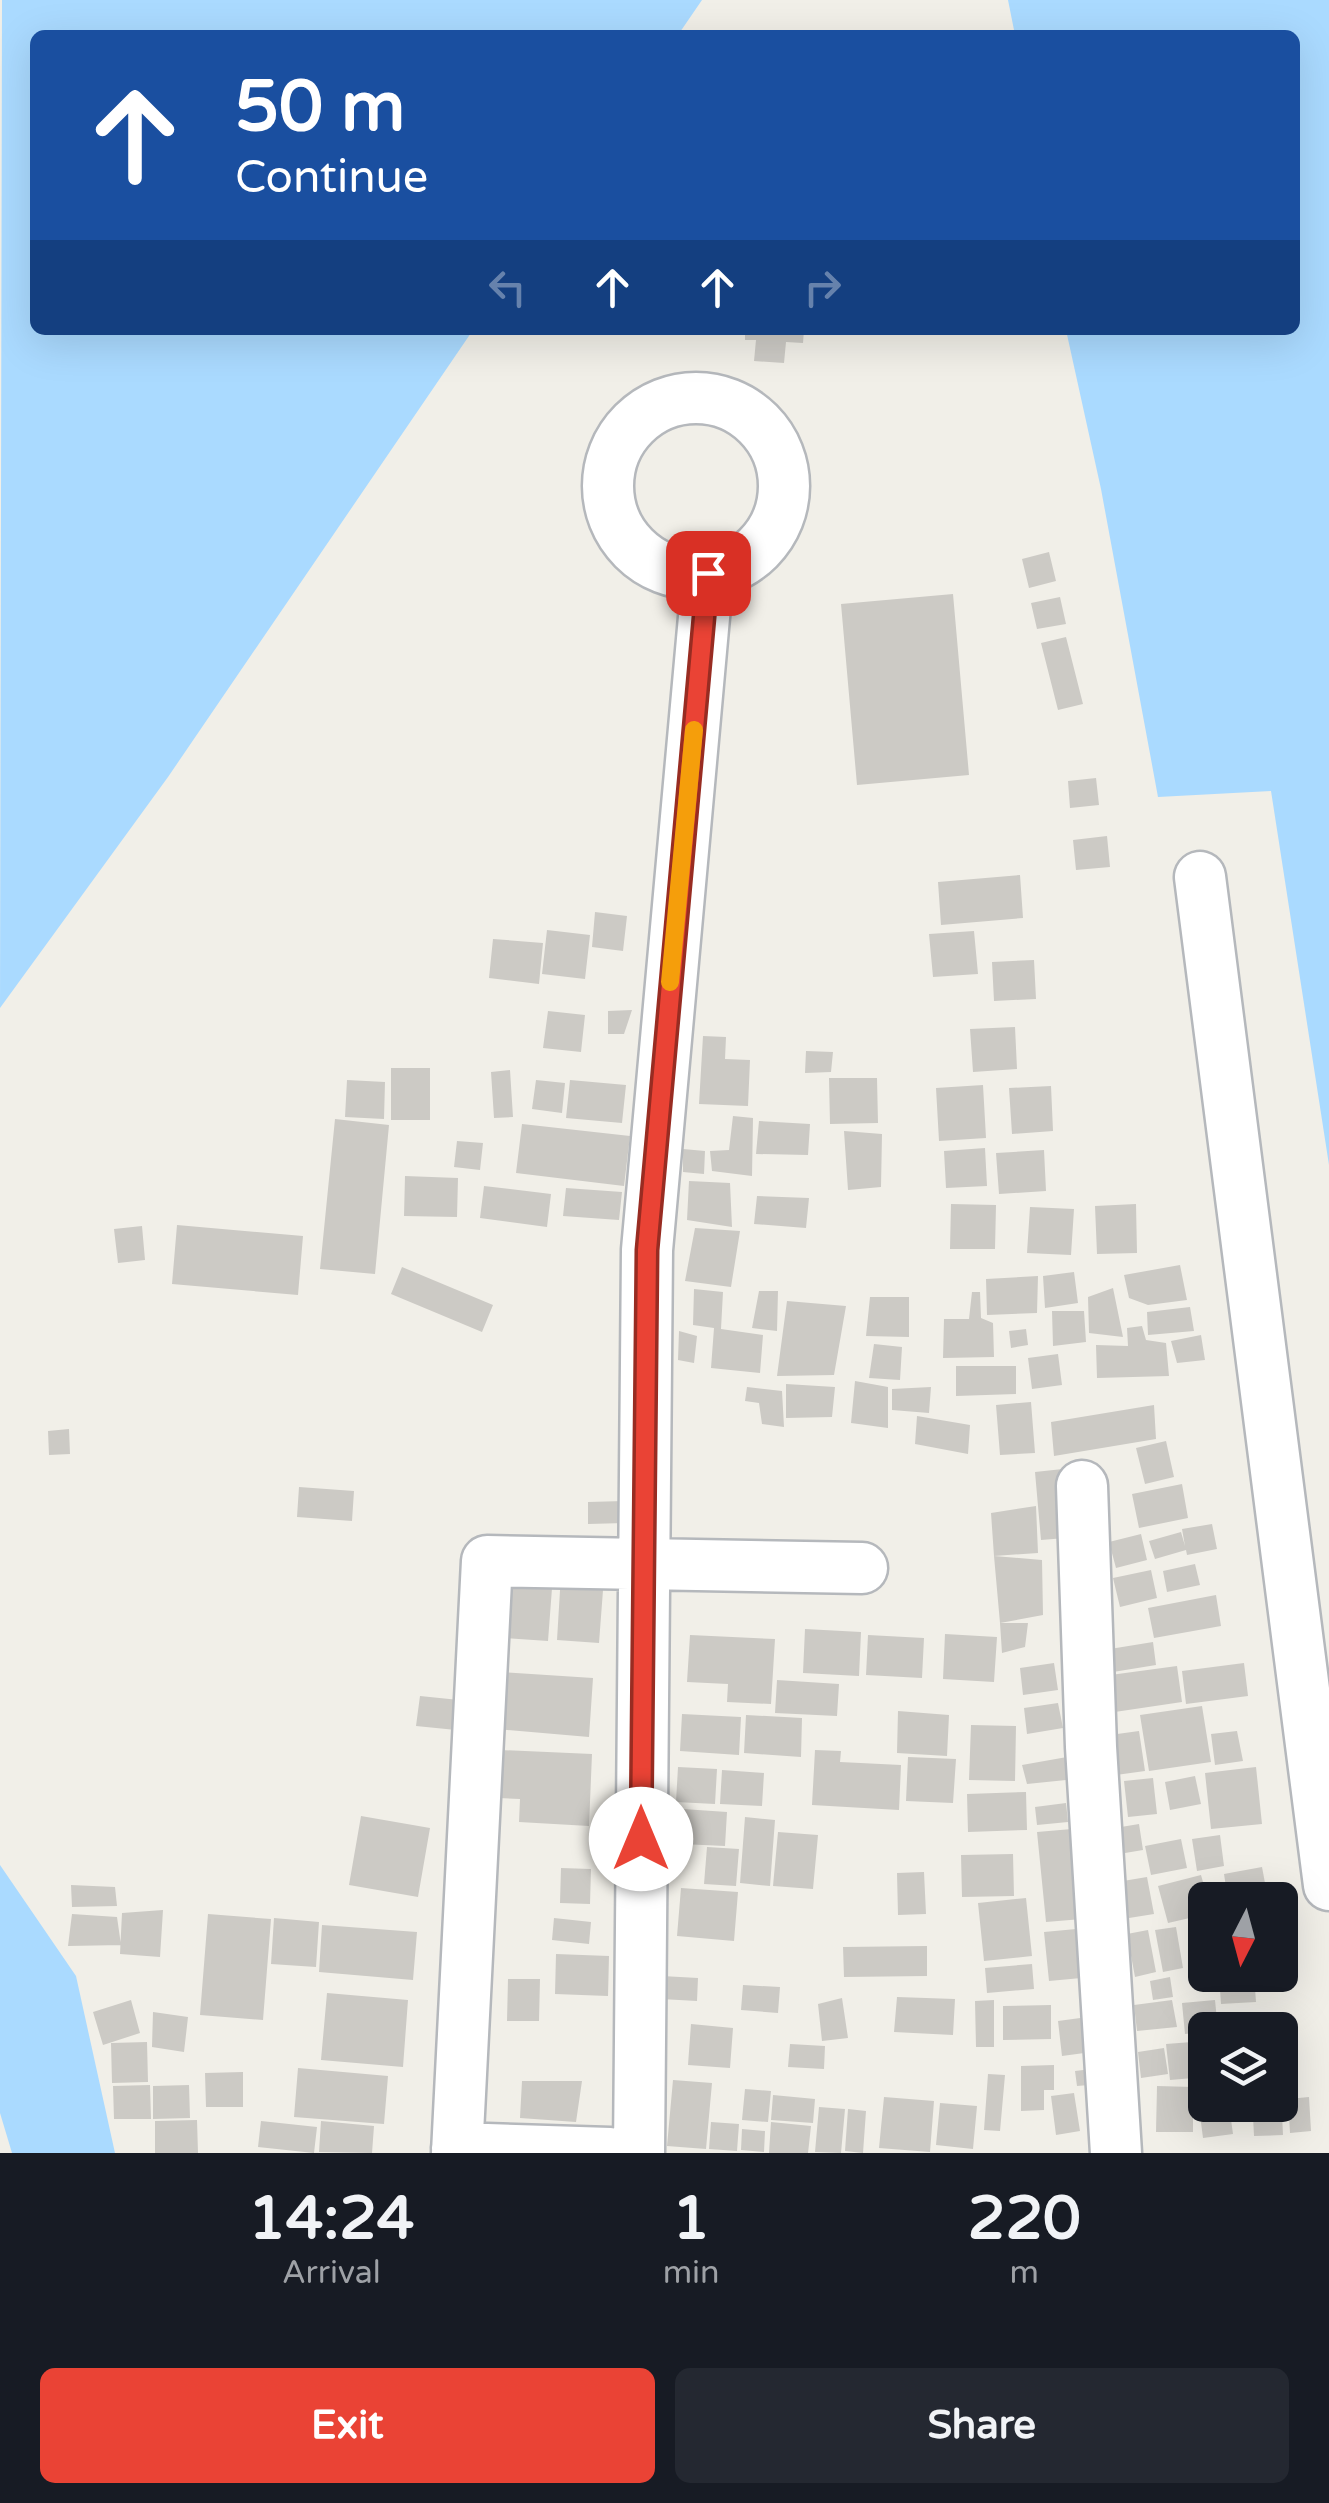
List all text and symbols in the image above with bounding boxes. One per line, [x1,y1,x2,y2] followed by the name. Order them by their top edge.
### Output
[235,66,405,150] text: 50 m
[70,70,200,200] icon: ahead
[235,151,428,205] text: Continue
[480,260,535,315] icon: left
[585,260,640,315] icon: ahead
[690,260,745,315] icon: ahead
[795,260,850,315] icon: right
[666,531,751,616] pin
[681,546,736,601] icon: arrive
[589,1787,693,1891] position arrow
[1188,1882,1298,1992] north arrow
[1188,1882,1298,2122] map controls
[1188,2012,1298,2122] button: layers
[248,2183,415,2255] text: 14:24
[672,2183,710,2255] text: 1
[968,2183,1081,2255] text: 220
[282,2254,381,2292] text: Arrival
[663,2254,720,2292] text: min
[1010,2254,1039,2292] text: m
[40,2368,655,2483] button: Exit
[675,2368,1289,2483] button: Share

